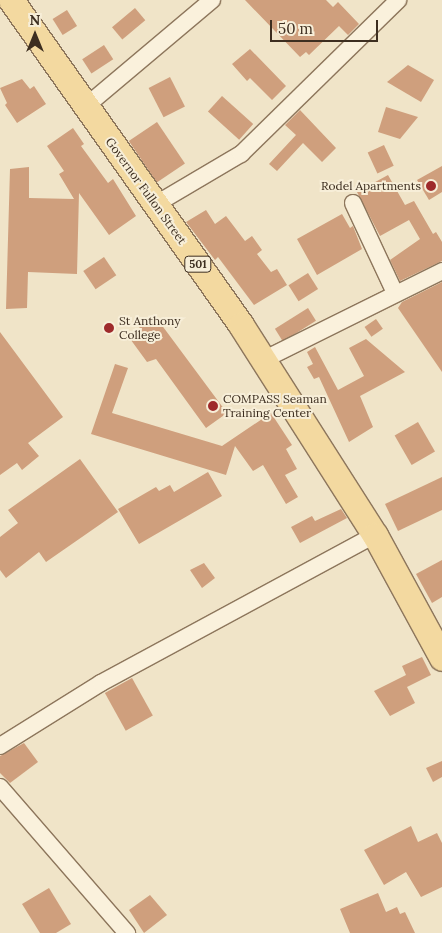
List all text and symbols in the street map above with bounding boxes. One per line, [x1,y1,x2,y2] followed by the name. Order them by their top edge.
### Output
[10,10,60,60] north arrow
[272,10,380,42] scale bar
[30,11,40,29] text: N
[278,19,313,38] text: 50 m
[103,135,189,247] street label: Governor Fullon Street
[321,179,421,193] place label: Rodel Apartments
[425,180,437,192] marker: Rodel Apartments
[184,255,212,272] road number: 501
[119,314,181,342] place label: St Anthony College
[103,322,115,334] marker: St Anthony College
[223,392,327,420] place label: COMPASS Seaman Training Center
[207,400,219,412] marker: COMPASS Seaman Training Center

